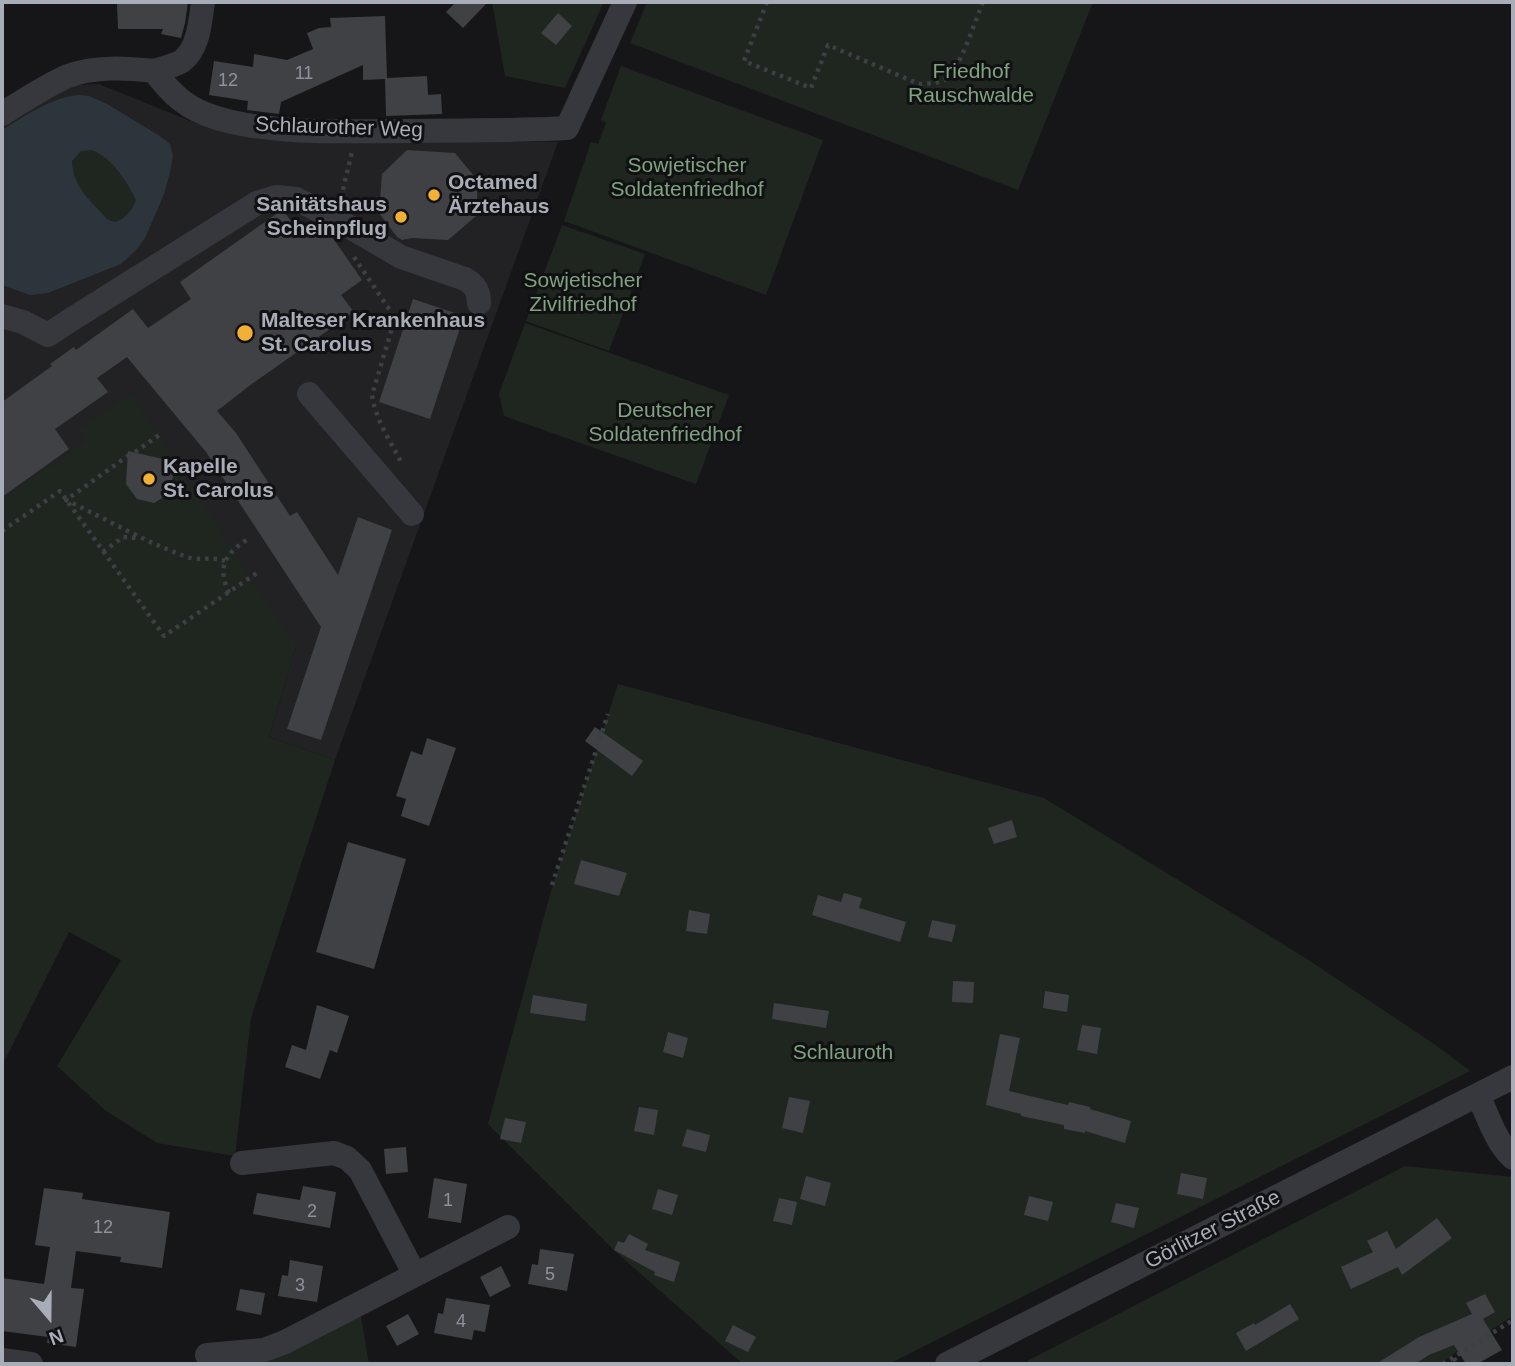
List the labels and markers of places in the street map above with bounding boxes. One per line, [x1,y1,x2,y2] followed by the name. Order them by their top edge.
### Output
[448,170,550,220] place label: Octamed Ärztehaus
[426,187,442,203] marker: Octamed Ärztehaus
[256,192,387,242] place label: Sanitätshaus Scheinpflug
[393,209,409,225] marker: Sanitätshaus Scheinpflug
[261,308,485,358] place label: Malteser Krankenhaus St. Carolus
[235,323,255,343] marker: Malteser Krankenhaus St. Carolus
[163,454,274,504] place label: Kapelle St. Carolus
[141,471,157,487] marker: Kapelle St. Carolus

